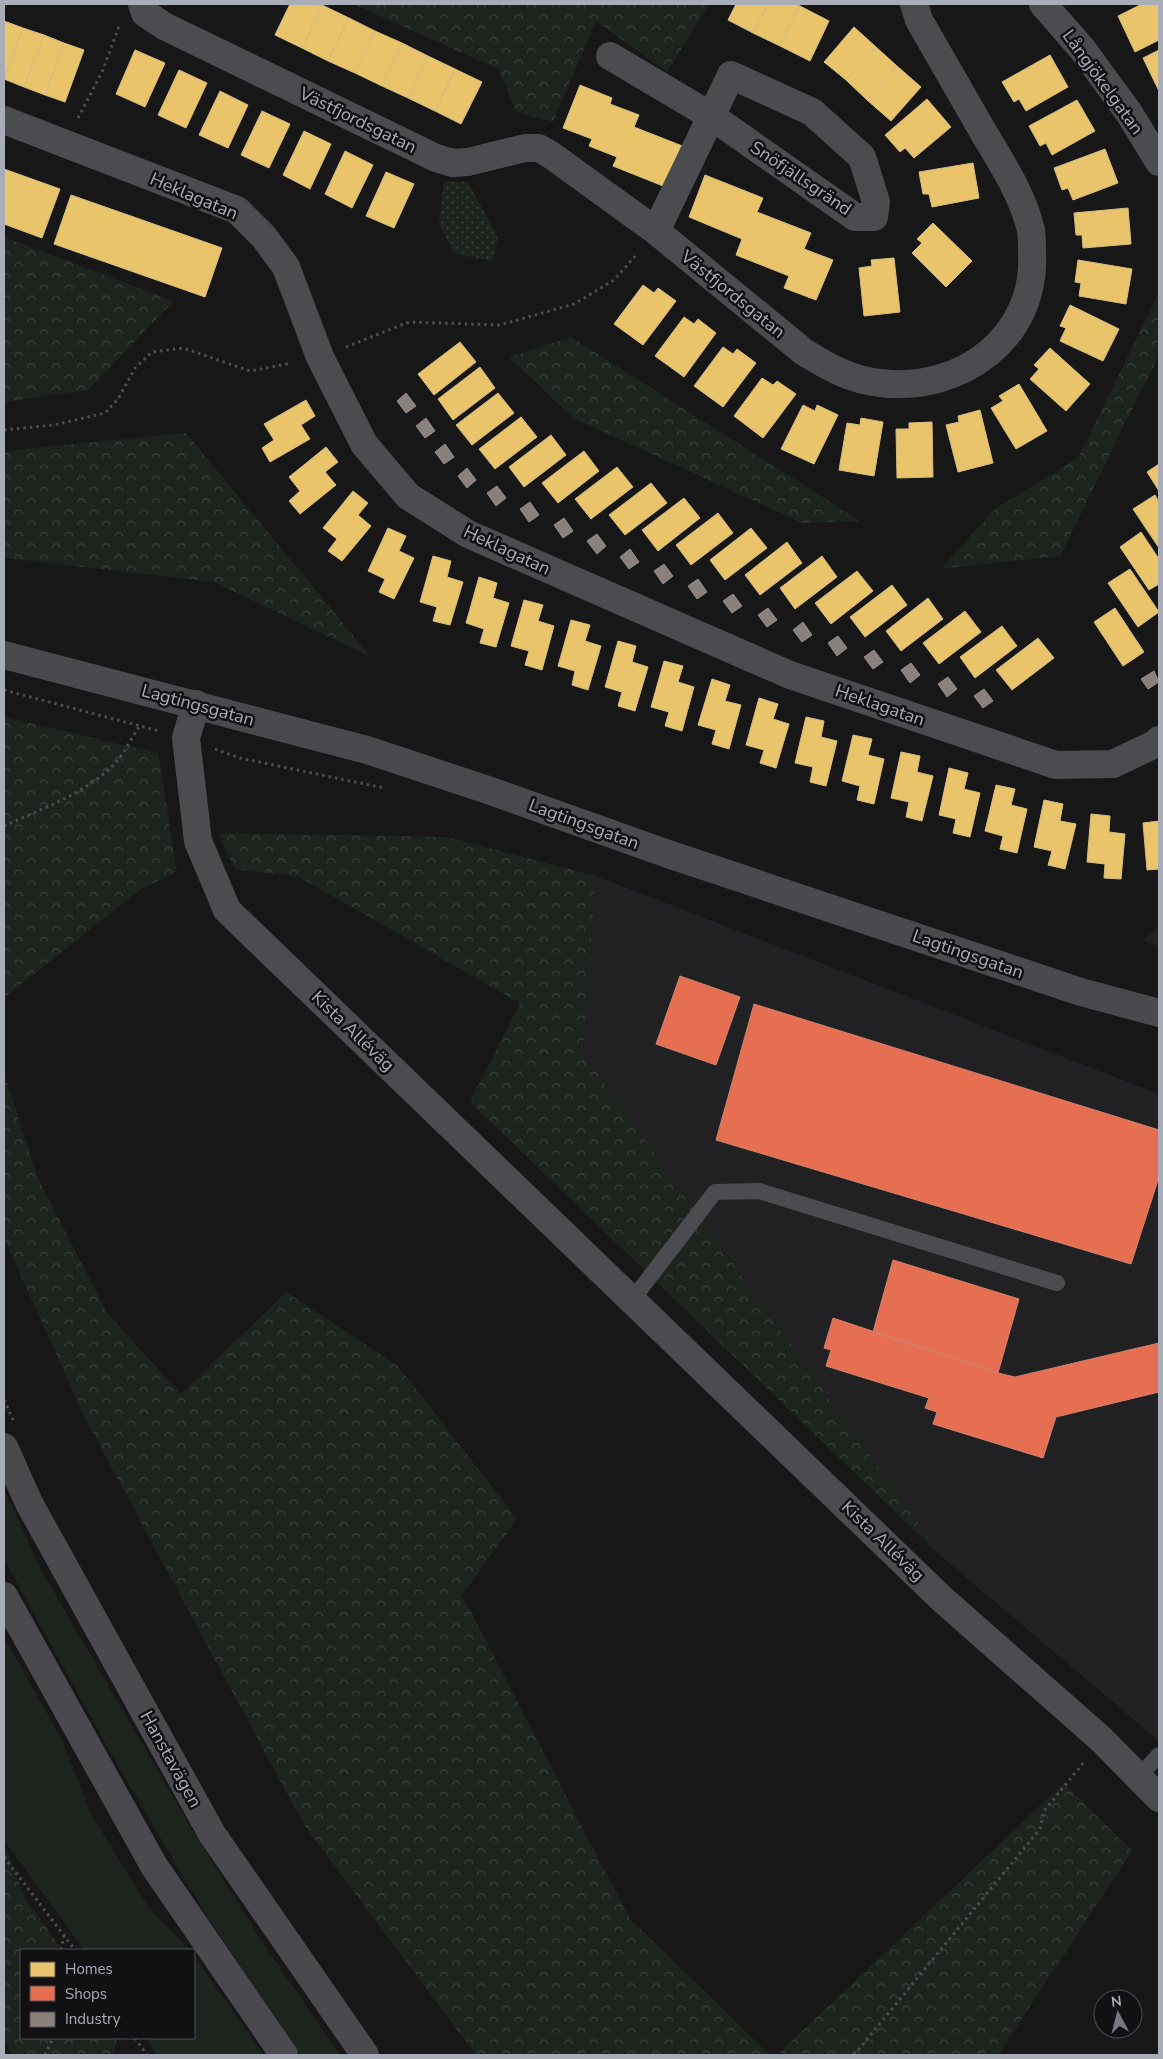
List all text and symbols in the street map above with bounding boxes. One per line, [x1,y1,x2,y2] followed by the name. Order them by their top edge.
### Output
[1057,25,1149,139] street label: Långjökelgatan
[294,81,421,159] street label: Västfjordsgatan
[746,135,856,221] street label: Snöfjällsgränd
[146,167,242,225] street label: Heklagatan
[675,244,790,344] street label: Västfjordsgatan
[460,519,554,581] street label: Heklagatan
[139,678,257,732] street label: Lagtingsgatan
[832,678,928,732] street label: Heklagatan
[525,793,643,855] street label: Lagtingsgatan
[909,924,1027,984] street label: Lagtingsgatan
[306,985,400,1077] street label: Kista Alléväg
[836,1495,930,1587] street label: Kista Alléväg
[135,1706,207,1812] street label: Hanstavägen
[20,1949,195,2039] legend
[65,1959,113,1979] text: Homes
[65,1984,107,2004] text: Shops
[1093,1989,1143,2039] north arrow
[1110,1992,1123,2012] text: N
[65,2009,121,2029] text: Industry

